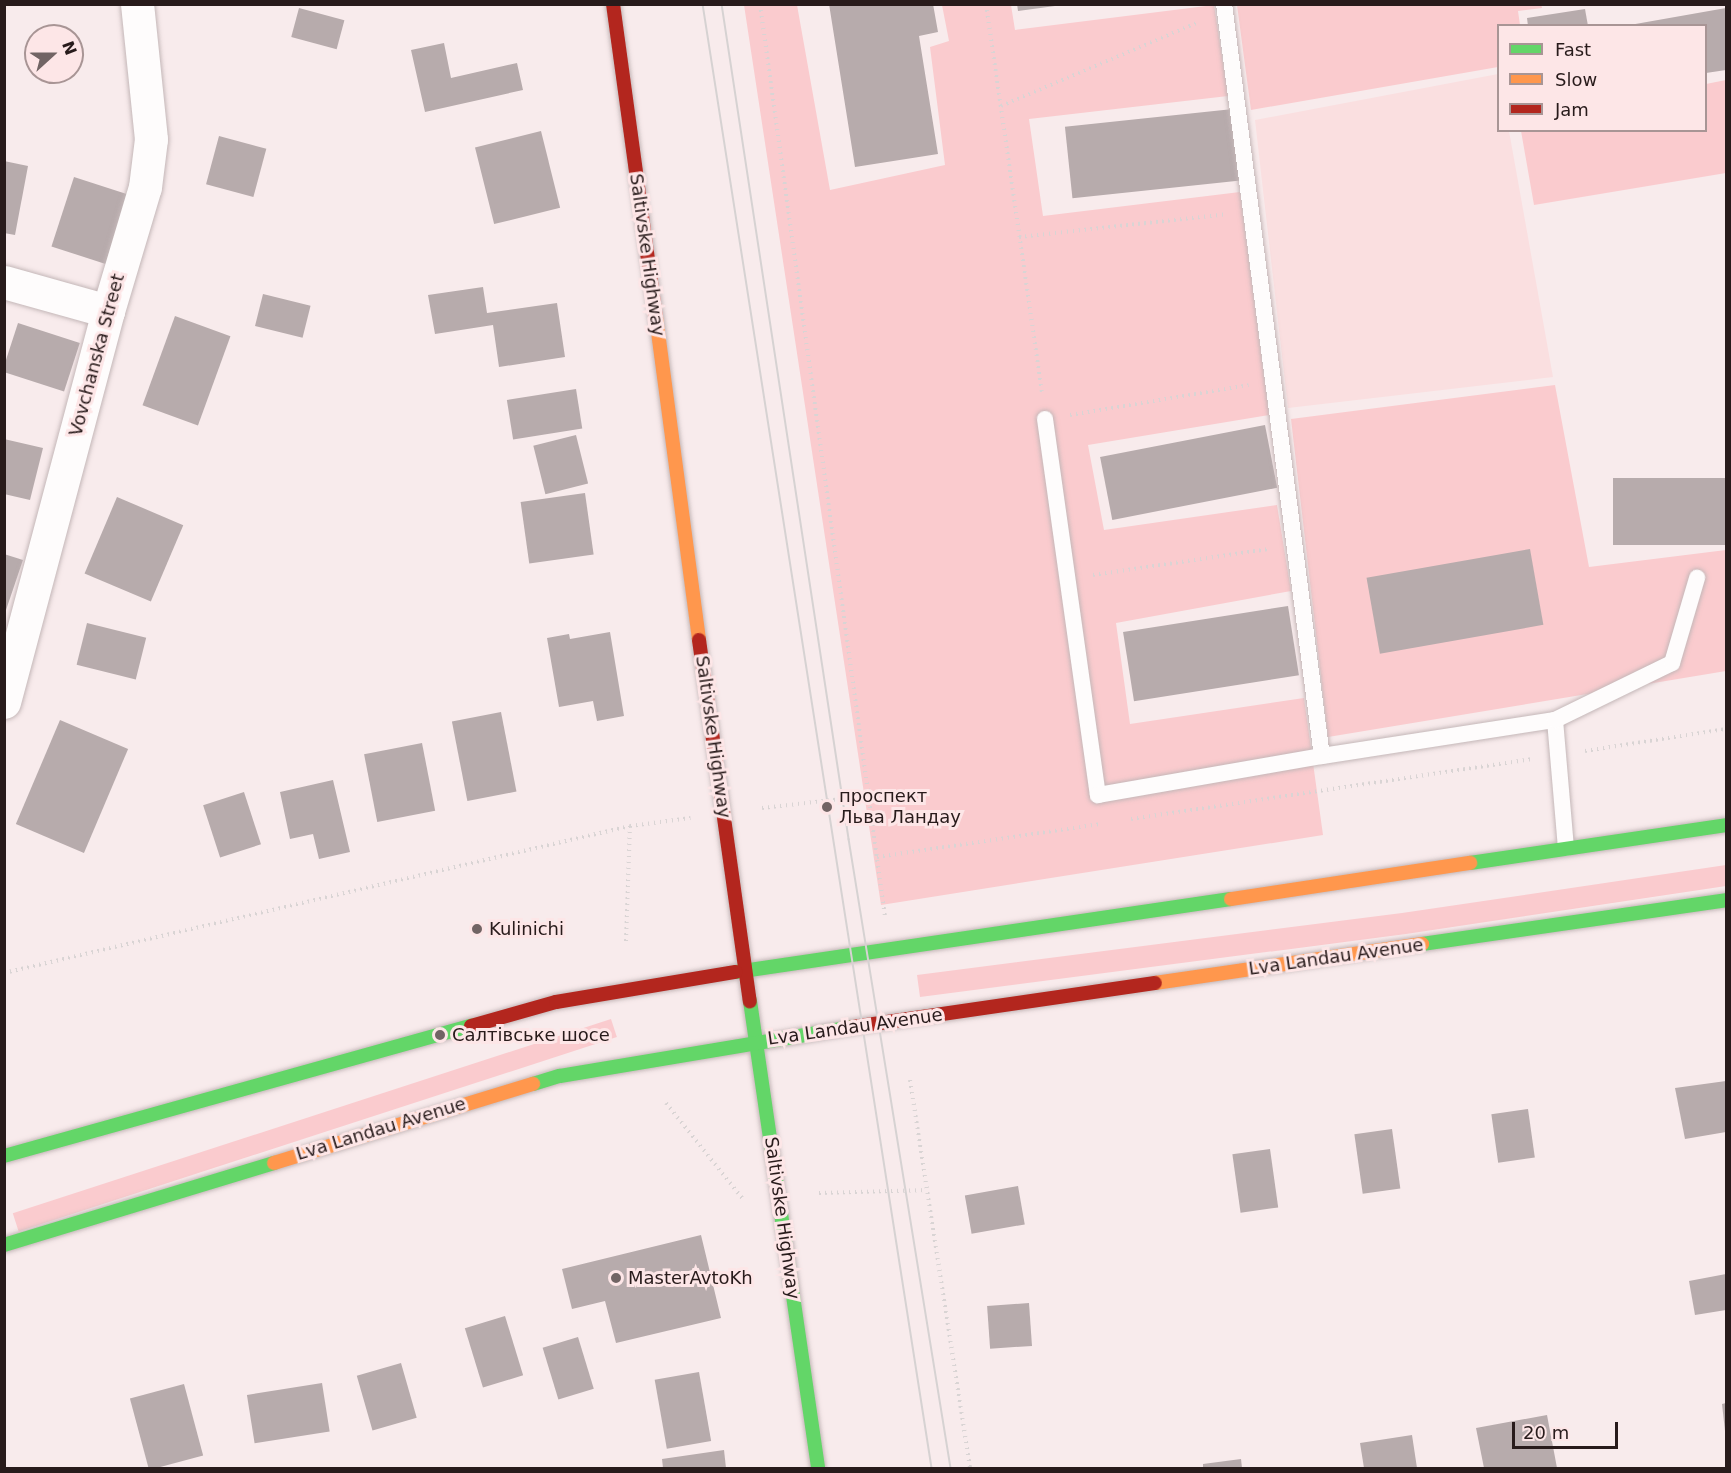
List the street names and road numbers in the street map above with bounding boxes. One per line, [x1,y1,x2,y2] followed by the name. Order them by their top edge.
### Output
[625,172,669,338] street label: Saltivske Highway
[65,271,129,439] street label: Vovchanska Street
[691,654,735,820] street label: Saltivske Highway
[1247,934,1425,980] street label: Lva Landau Avenue
[766,1004,944,1050] street label: Lva Landau Avenue
[294,1093,468,1165] street label: Lva Landau Avenue
[760,1135,804,1301] street label: Saltivske Highway

